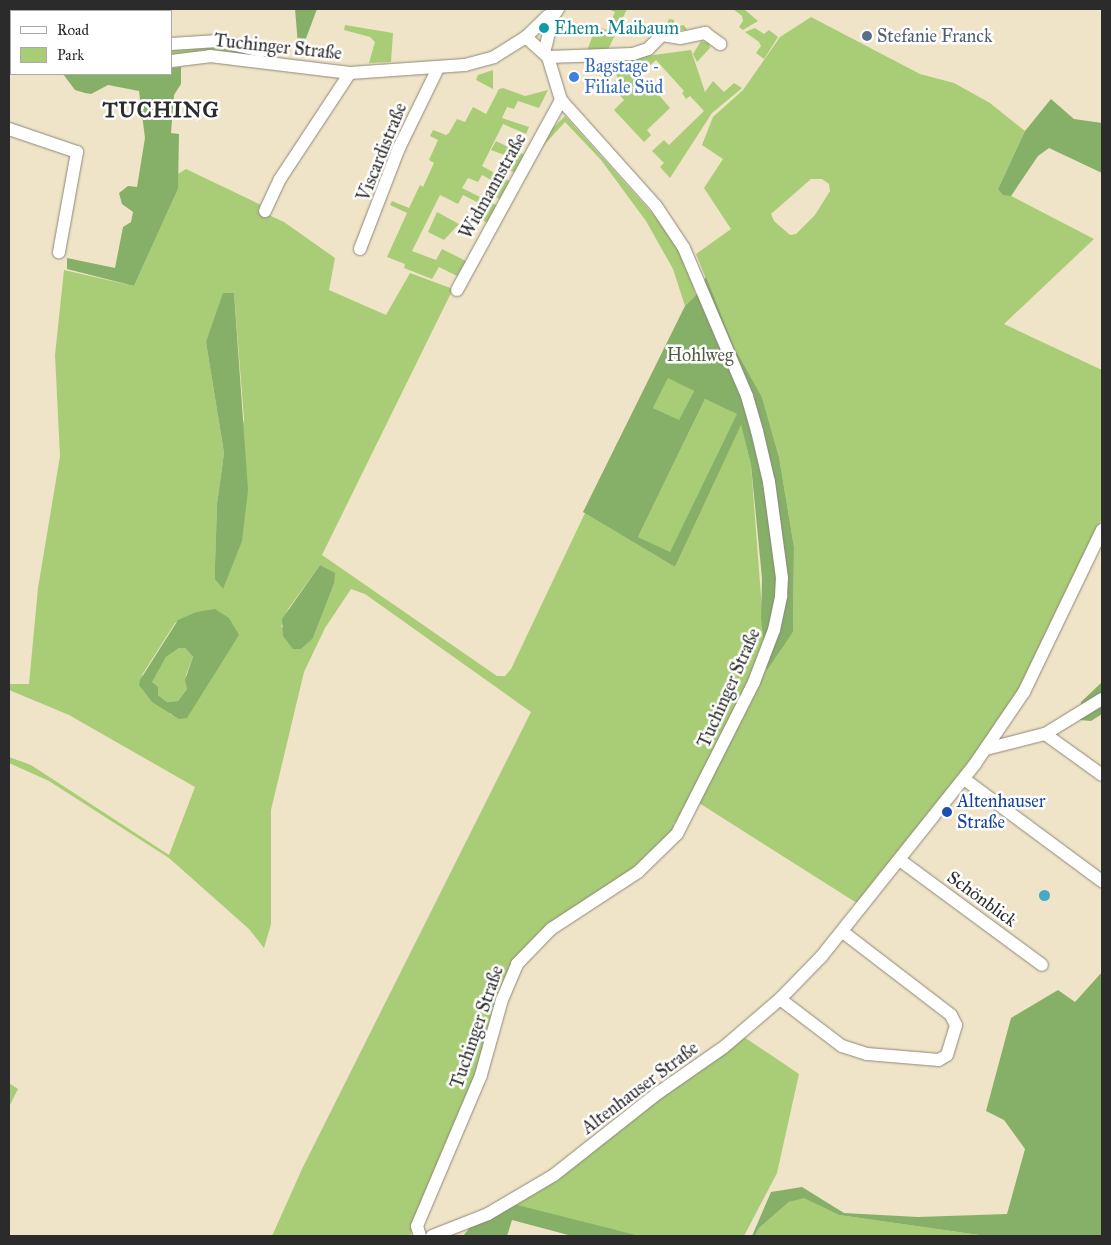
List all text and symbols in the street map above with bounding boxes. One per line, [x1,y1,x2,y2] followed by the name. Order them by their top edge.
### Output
[10,10,172,75] legend
[554,17,679,39] place label: Ehem. Maibaum
[57,21,89,39] text: Road
[538,22,550,34] marker: Ehem. Maibaum
[877,25,992,47] place label: Stefanie Franck
[213,30,343,64] street label: Tuchinger Straße
[861,30,873,42] marker: Stefanie Franck
[57,46,84,64] text: Park
[584,56,663,98] place label: Bagstage - Filiale Süd
[568,71,580,83] marker: Bagstage - Filiale Süd
[102,97,220,123] district label: TUCHING
[353,100,411,204] street label: Viscardistraße
[455,129,531,243] street label: Widmannstraße
[667,344,733,366] park label: Hohlweg
[693,625,765,751] street label: Tuchinger Straße
[957,791,1046,834] place label: Altenhauser Straße
[941,806,953,818] marker: Altenhauser Straße
[943,866,1021,932] street label: Schönblick
[446,963,508,1091] street label: Tuchinger Straße
[577,1037,703,1139] street label: Altenhauser Straße

